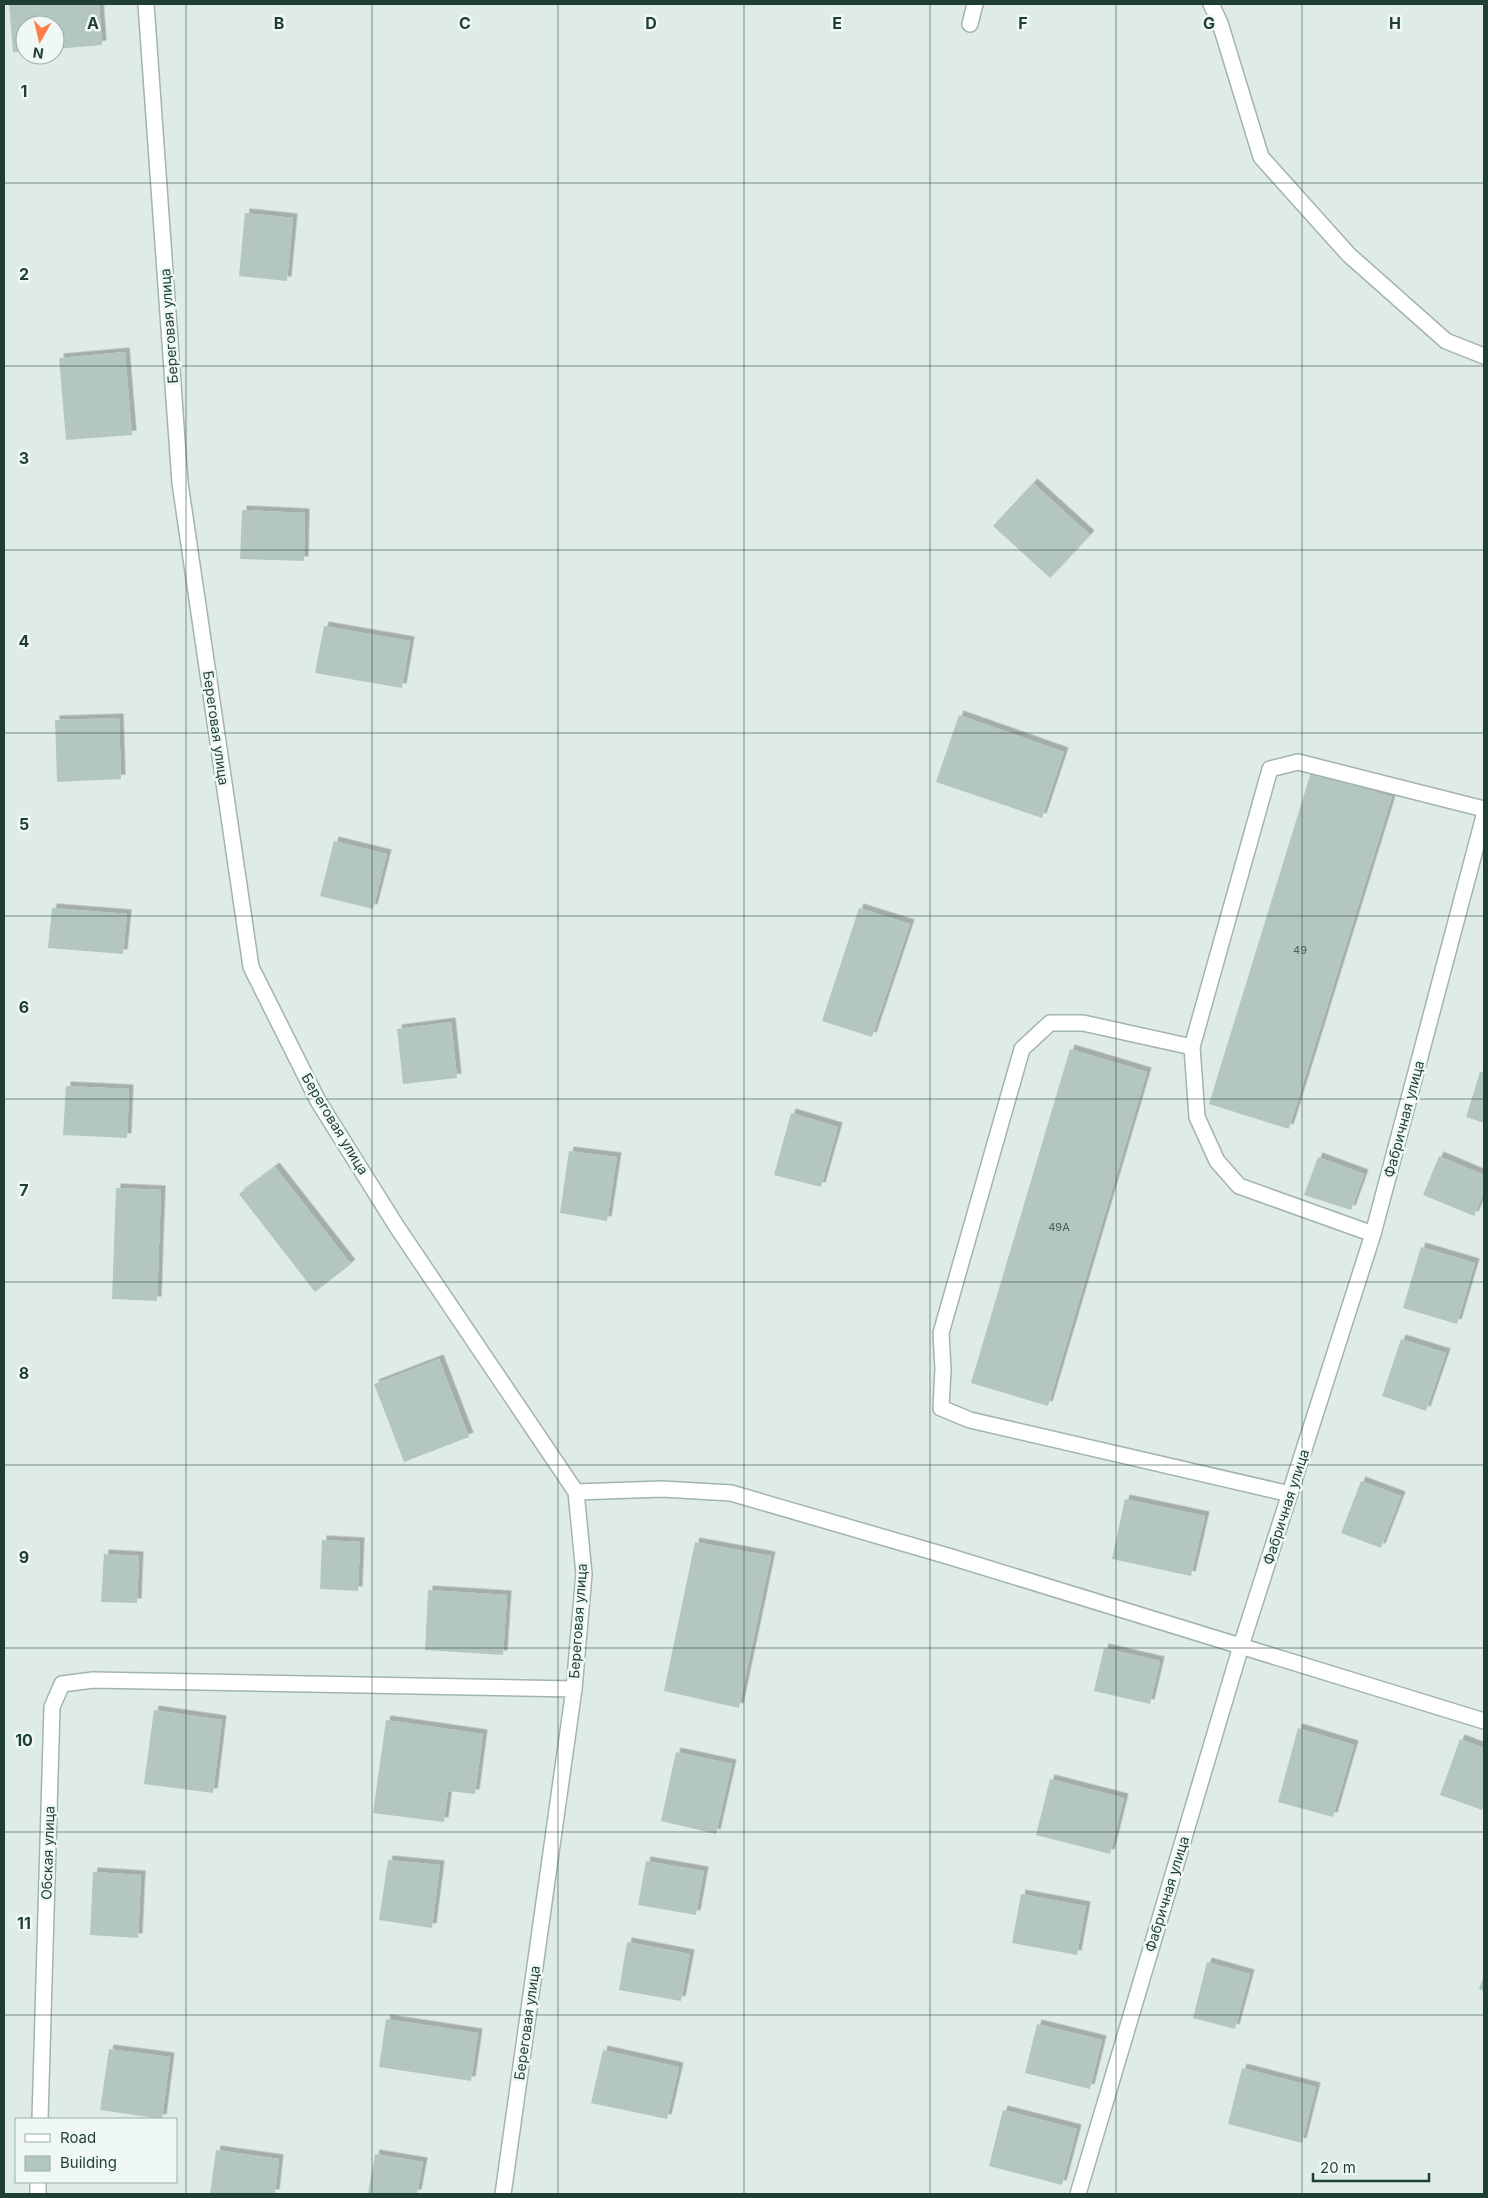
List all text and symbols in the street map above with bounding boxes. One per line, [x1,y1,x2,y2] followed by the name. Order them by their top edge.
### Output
[87,13,99,33] text: A
[274,13,284,33] text: B
[459,13,471,33] text: C
[645,13,657,33] text: D
[832,13,842,33] text: E
[1018,13,1028,33] text: F
[1203,13,1215,33] text: G
[1389,13,1401,33] text: H
[15,15,65,65] north arrow
[32,44,45,63] text: N
[21,81,27,101] text: 1
[19,264,29,284] text: 2
[156,268,181,384] street label: Береговая улица
[19,448,29,468] text: 3
[19,631,30,651] text: 4
[200,670,233,786] street label: Береговая улица
[19,814,29,834] text: 5
[1293,943,1307,957] house number: 49
[19,997,29,1017] text: 6
[1380,1059,1427,1179] street label: Фабричная улица
[298,1070,372,1178] street label: Береговая улица
[19,1180,29,1200] text: 7
[1048,1220,1070,1234] house number: 49А
[19,1363,29,1383] text: 8
[1259,1447,1312,1567] street label: Фабричная улица
[19,1547,29,1567] text: 9
[565,1563,590,1679] street label: Береговая улица
[15,1730,33,1750] text: 10
[37,1806,58,1900] street label: Обская улица
[1141,1834,1192,1954] street label: Фабричная улица
[17,1913,31,1933] text: 11
[510,1965,543,2081] street label: Береговая улица
[15,2118,178,2183] legend
[60,2128,96,2147] text: Road
[1313,2150,1429,2182] scale bar
[60,2153,117,2172] text: Building
[1320,2158,1356,2177] text: 20 m

